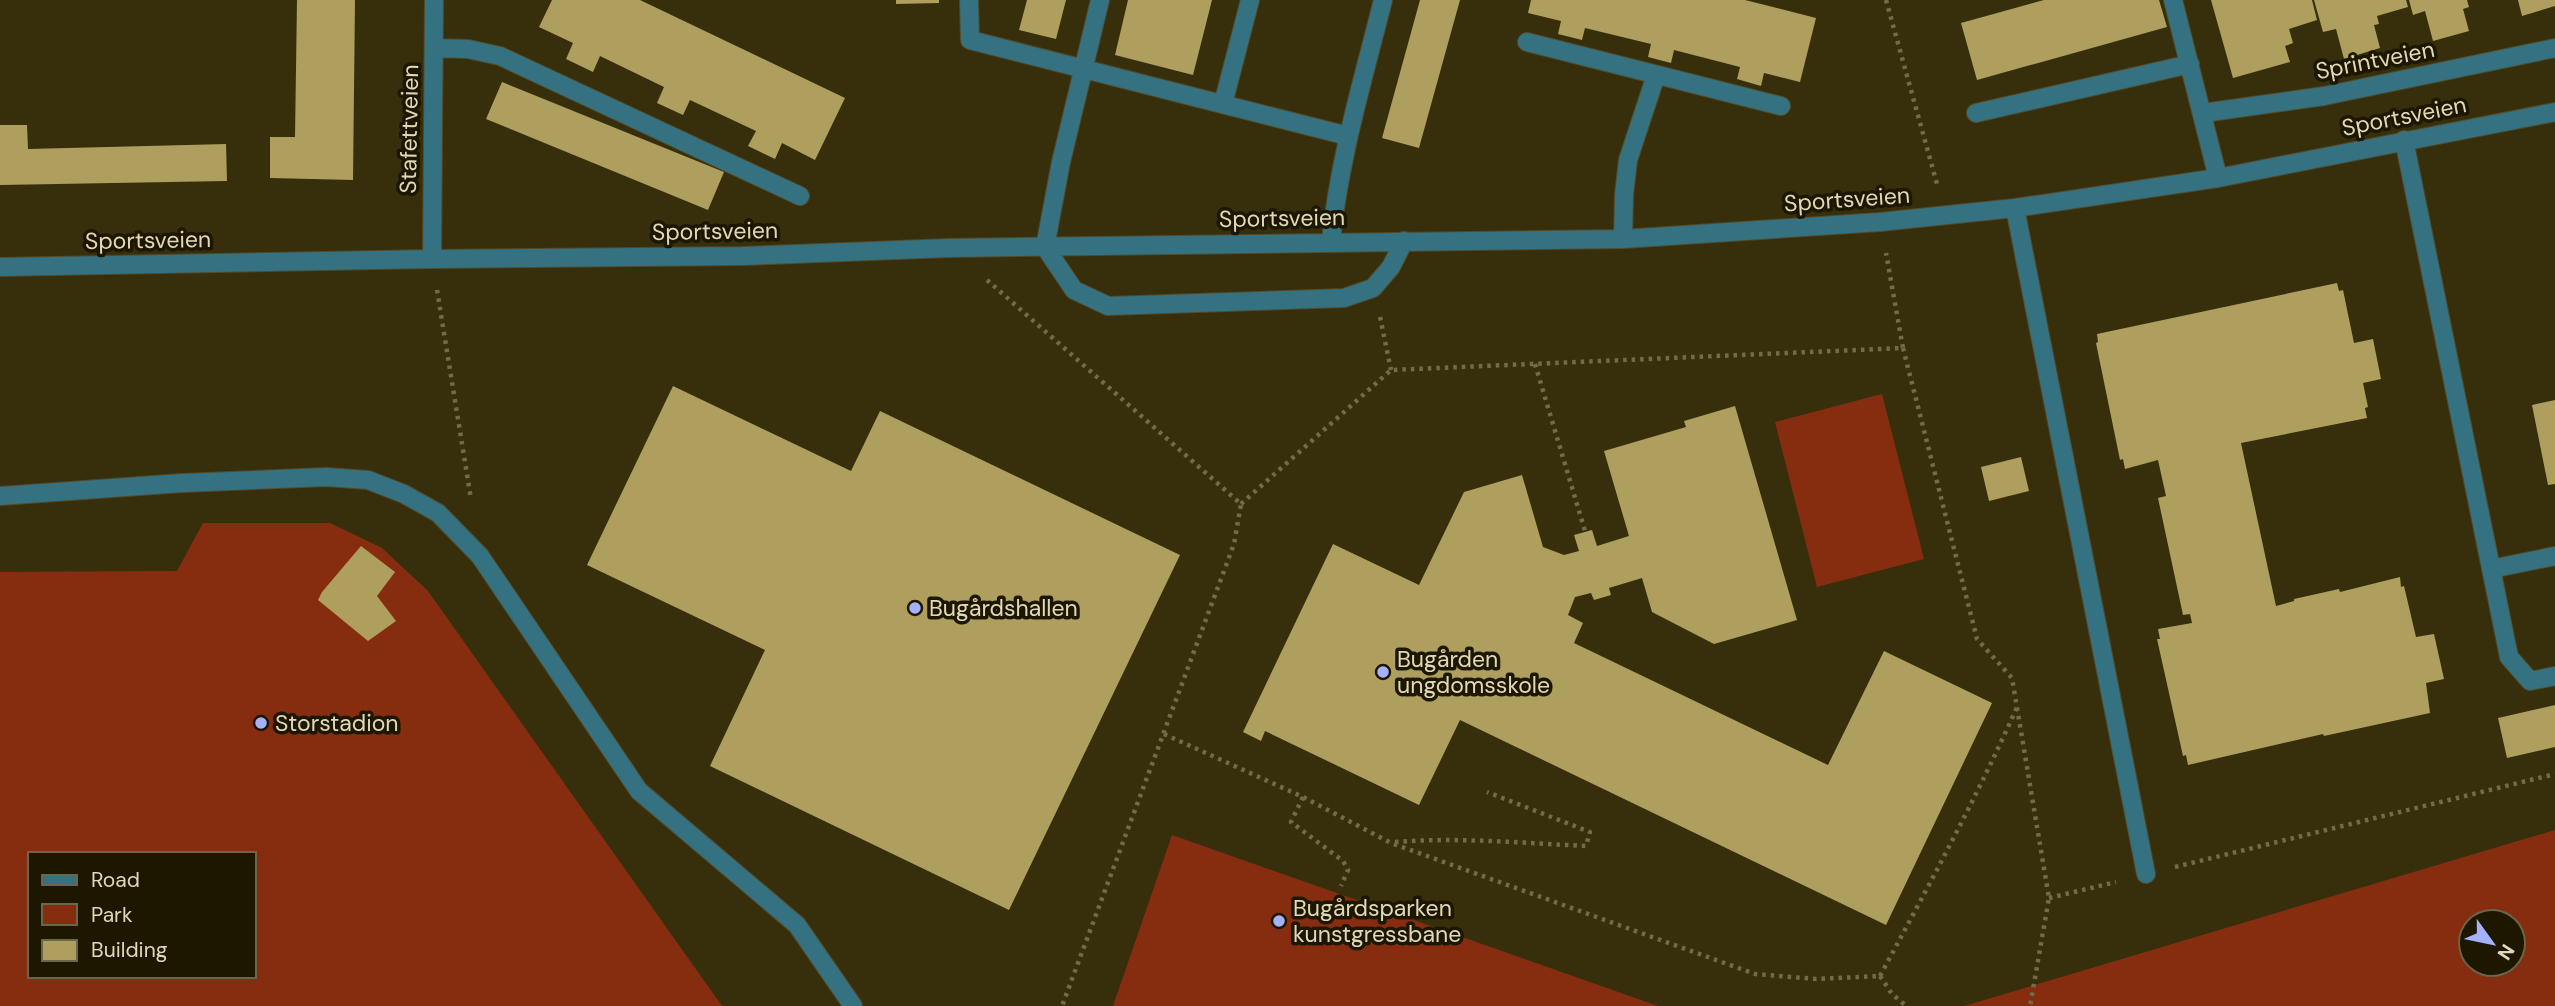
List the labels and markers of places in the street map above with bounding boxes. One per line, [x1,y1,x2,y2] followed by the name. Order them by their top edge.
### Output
[929,593,1078,623] place label: Bugårdshallen
[907,600,923,616] marker: Bugårdshallen
[1397,644,1550,700] place label: Bugården ungdomsskole
[1375,664,1391,680] marker: Bugården ungdomsskole
[275,708,399,738] place label: Storstadion
[253,715,269,731] marker: Storstadion
[1293,893,1461,949] place label: Bugårdsparken kunstgressbane
[1271,913,1287,929] marker: Bugårdsparken kunstgressbane

